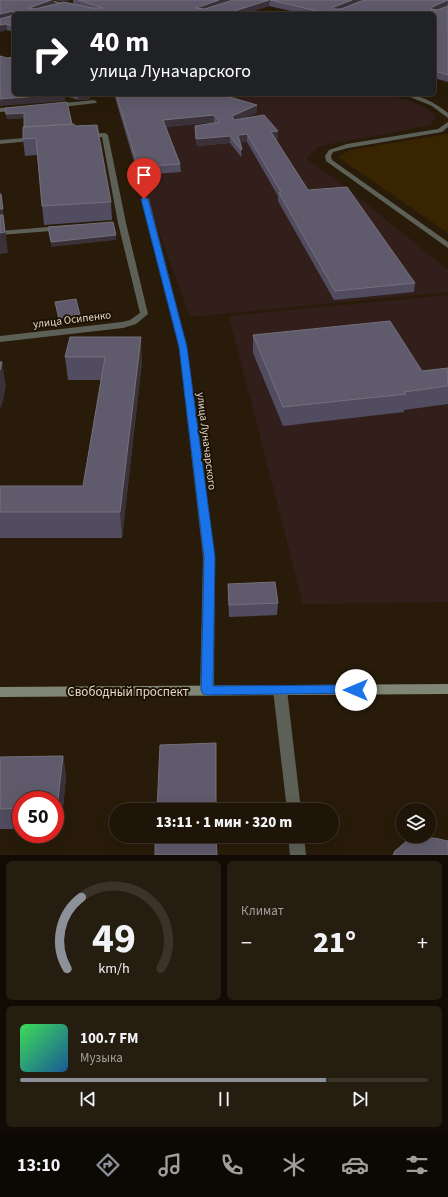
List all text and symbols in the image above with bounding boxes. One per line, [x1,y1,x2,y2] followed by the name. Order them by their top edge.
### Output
[90,22,149,62] text: 40 m
[24,28,76,80] icon: right
[90,59,251,84] text: улица Луначарского
[127,158,161,199] pin
[133,164,155,186] icon: arrive
[32,307,112,332] street label: улица Осипенко
[193,391,220,491] street label: улица Луначарского
[335,669,377,711] position arrow
[67,683,189,701] street label: Свободный проспект
[12,791,64,843] speed limit sign: 50
[396,803,436,843] map controls
[396,803,436,843] button: layers
[156,812,292,833] text: 13:11 · 1 мин · 320 m
[241,902,284,920] text: Климат
[92,908,135,968] text: 49
[313,921,356,964] text: 21°
[241,927,252,959] text: −
[417,927,428,959] text: +
[98,957,129,978] text: km/h
[80,1028,138,1049] text: 100.7 FM
[80,1049,123,1067] text: Музыка
[77,1088,99,1110] icon: previous
[213,1088,235,1110] icon: pause
[349,1088,371,1110] icon: next
[94,1151,122,1179] icon: directions
[156,1151,184,1179] icon: music
[218,1151,246,1179] icon: phone
[280,1151,308,1179] icon: climate
[341,1151,369,1179] icon: car
[403,1151,431,1179] icon: filters
[17,1153,60,1178] text: 13:10

